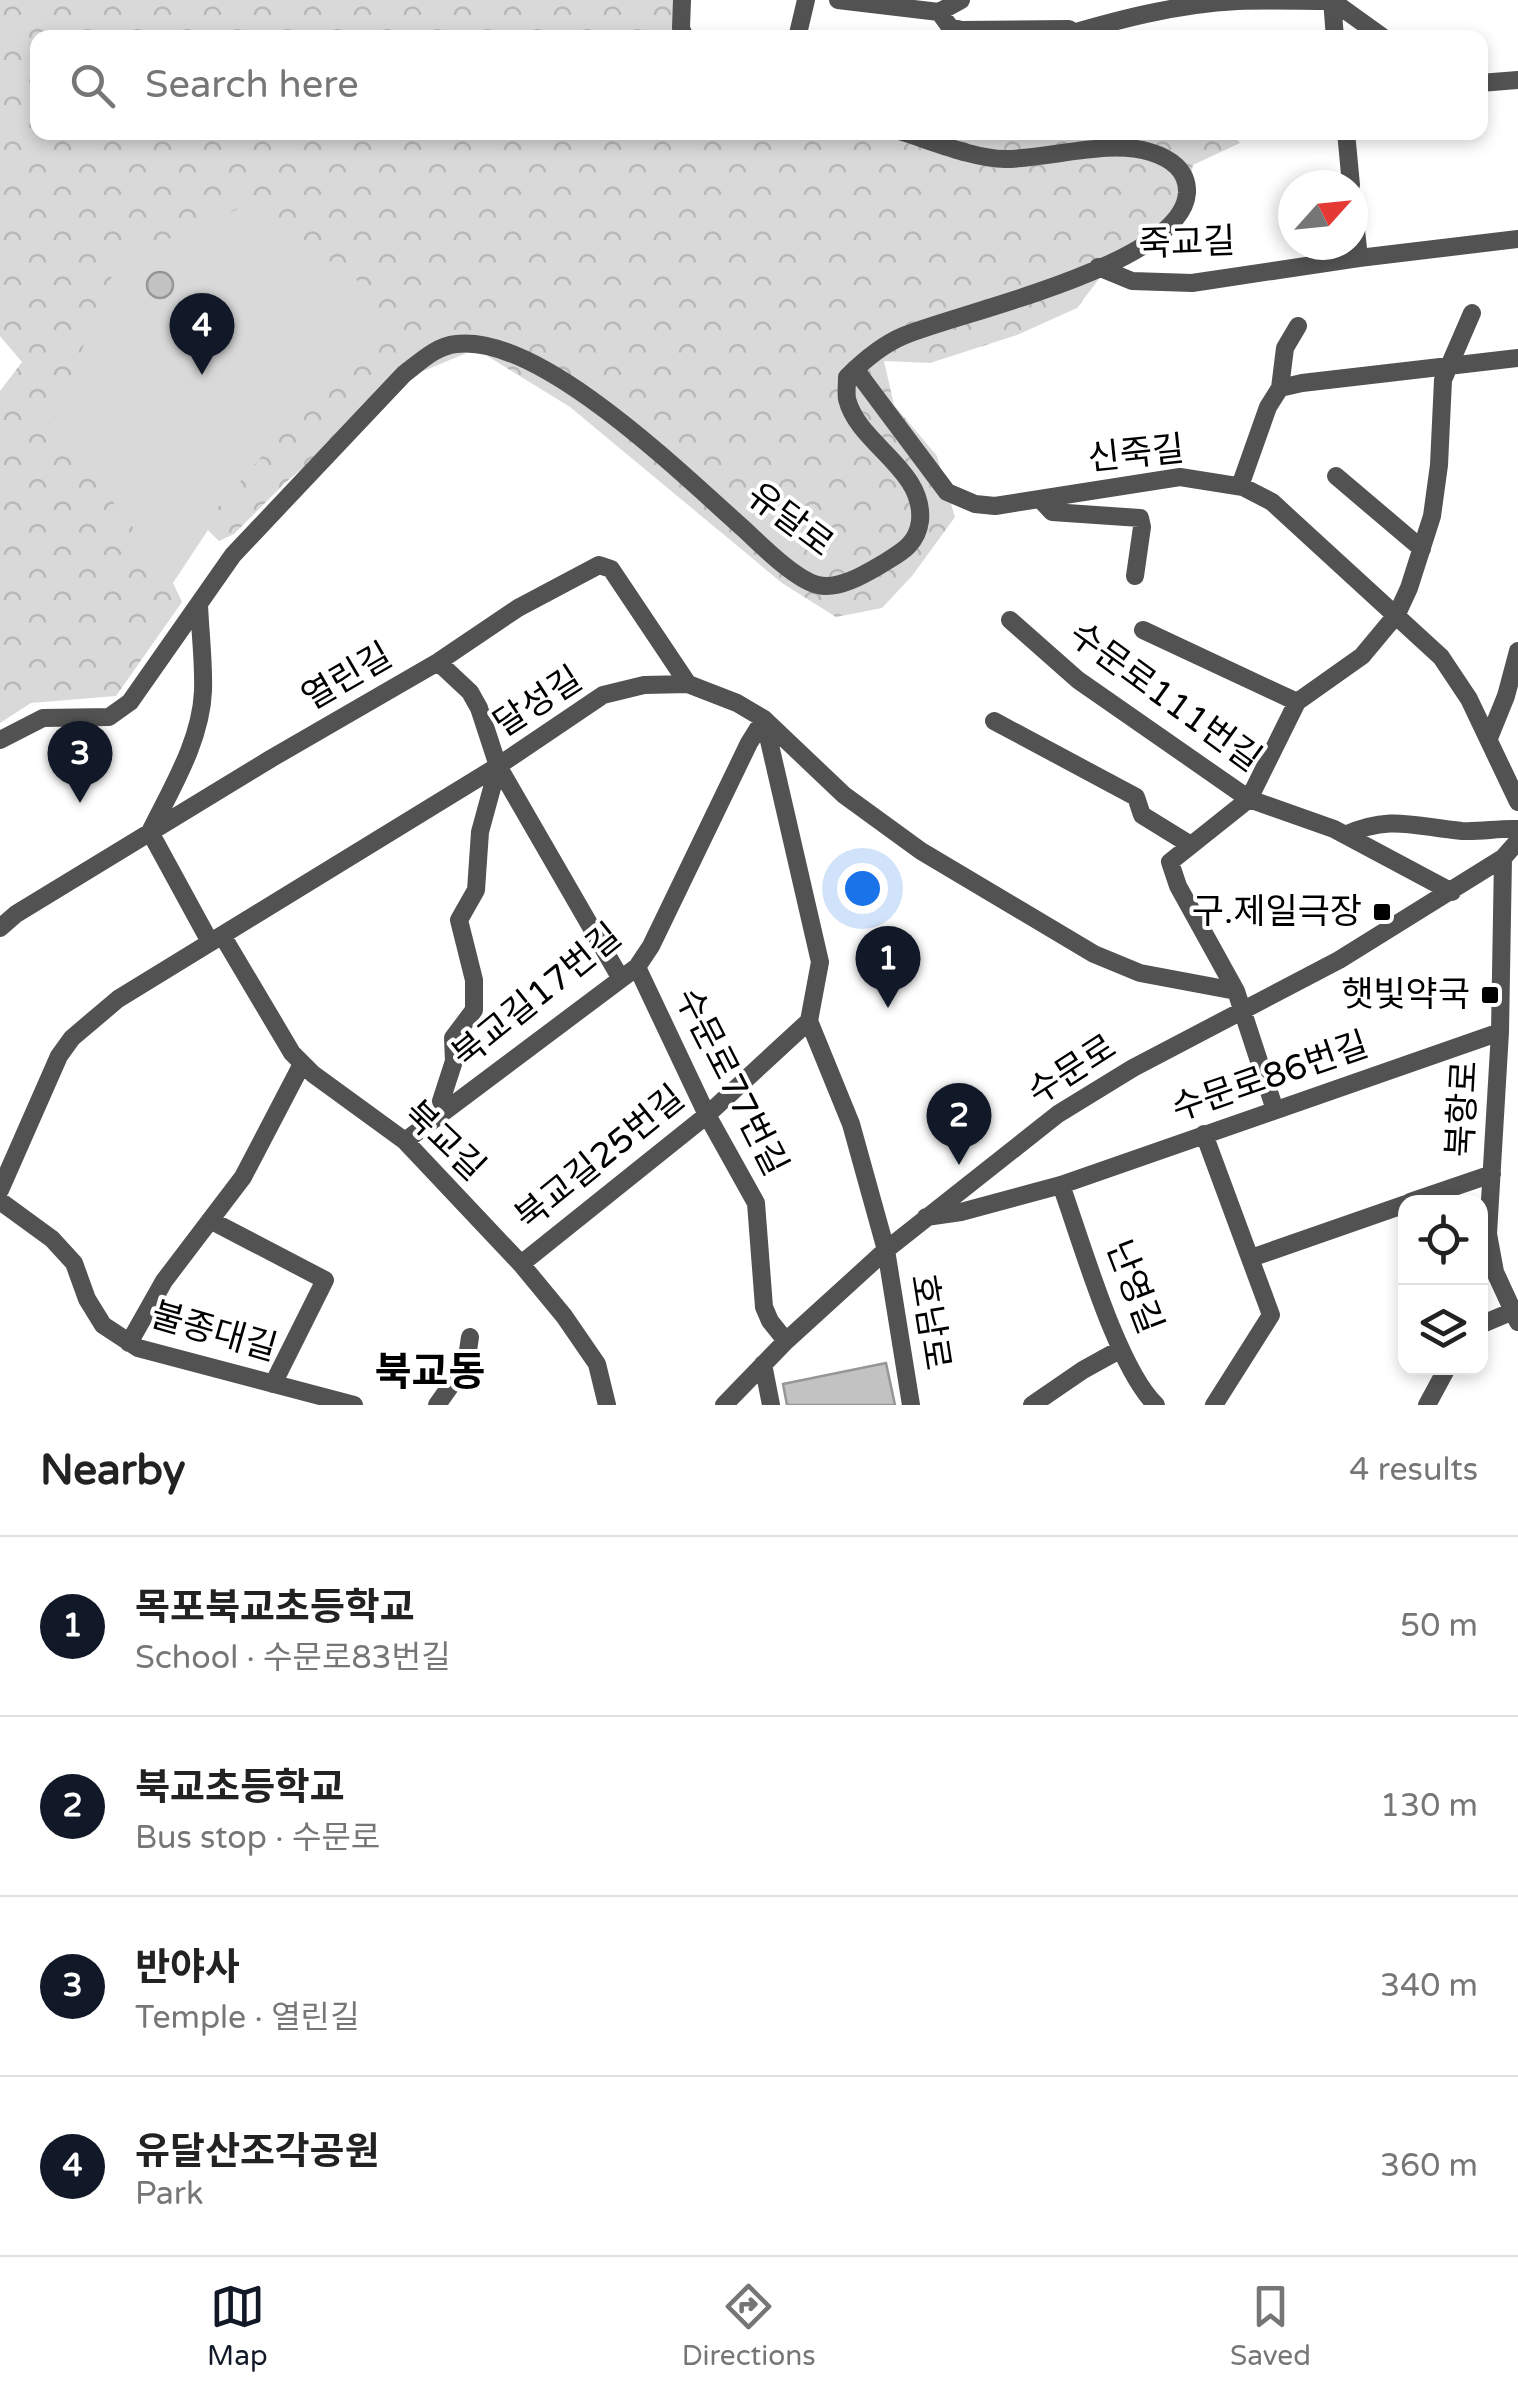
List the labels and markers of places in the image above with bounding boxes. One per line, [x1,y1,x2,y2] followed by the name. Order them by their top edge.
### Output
[170,292,234,375] pin: 4
[48,720,112,803] pin: 3
[1192,891,1362,933] place label: 구.제일극장
[1371,901,1393,923] marker: 구.제일극장
[856,926,920,1008] pin: 1
[1341,974,1470,1016] place label: 햇빛약국
[1479,984,1501,1006] marker: 햇빛약국
[926,1082,992,1165] pin: 2

